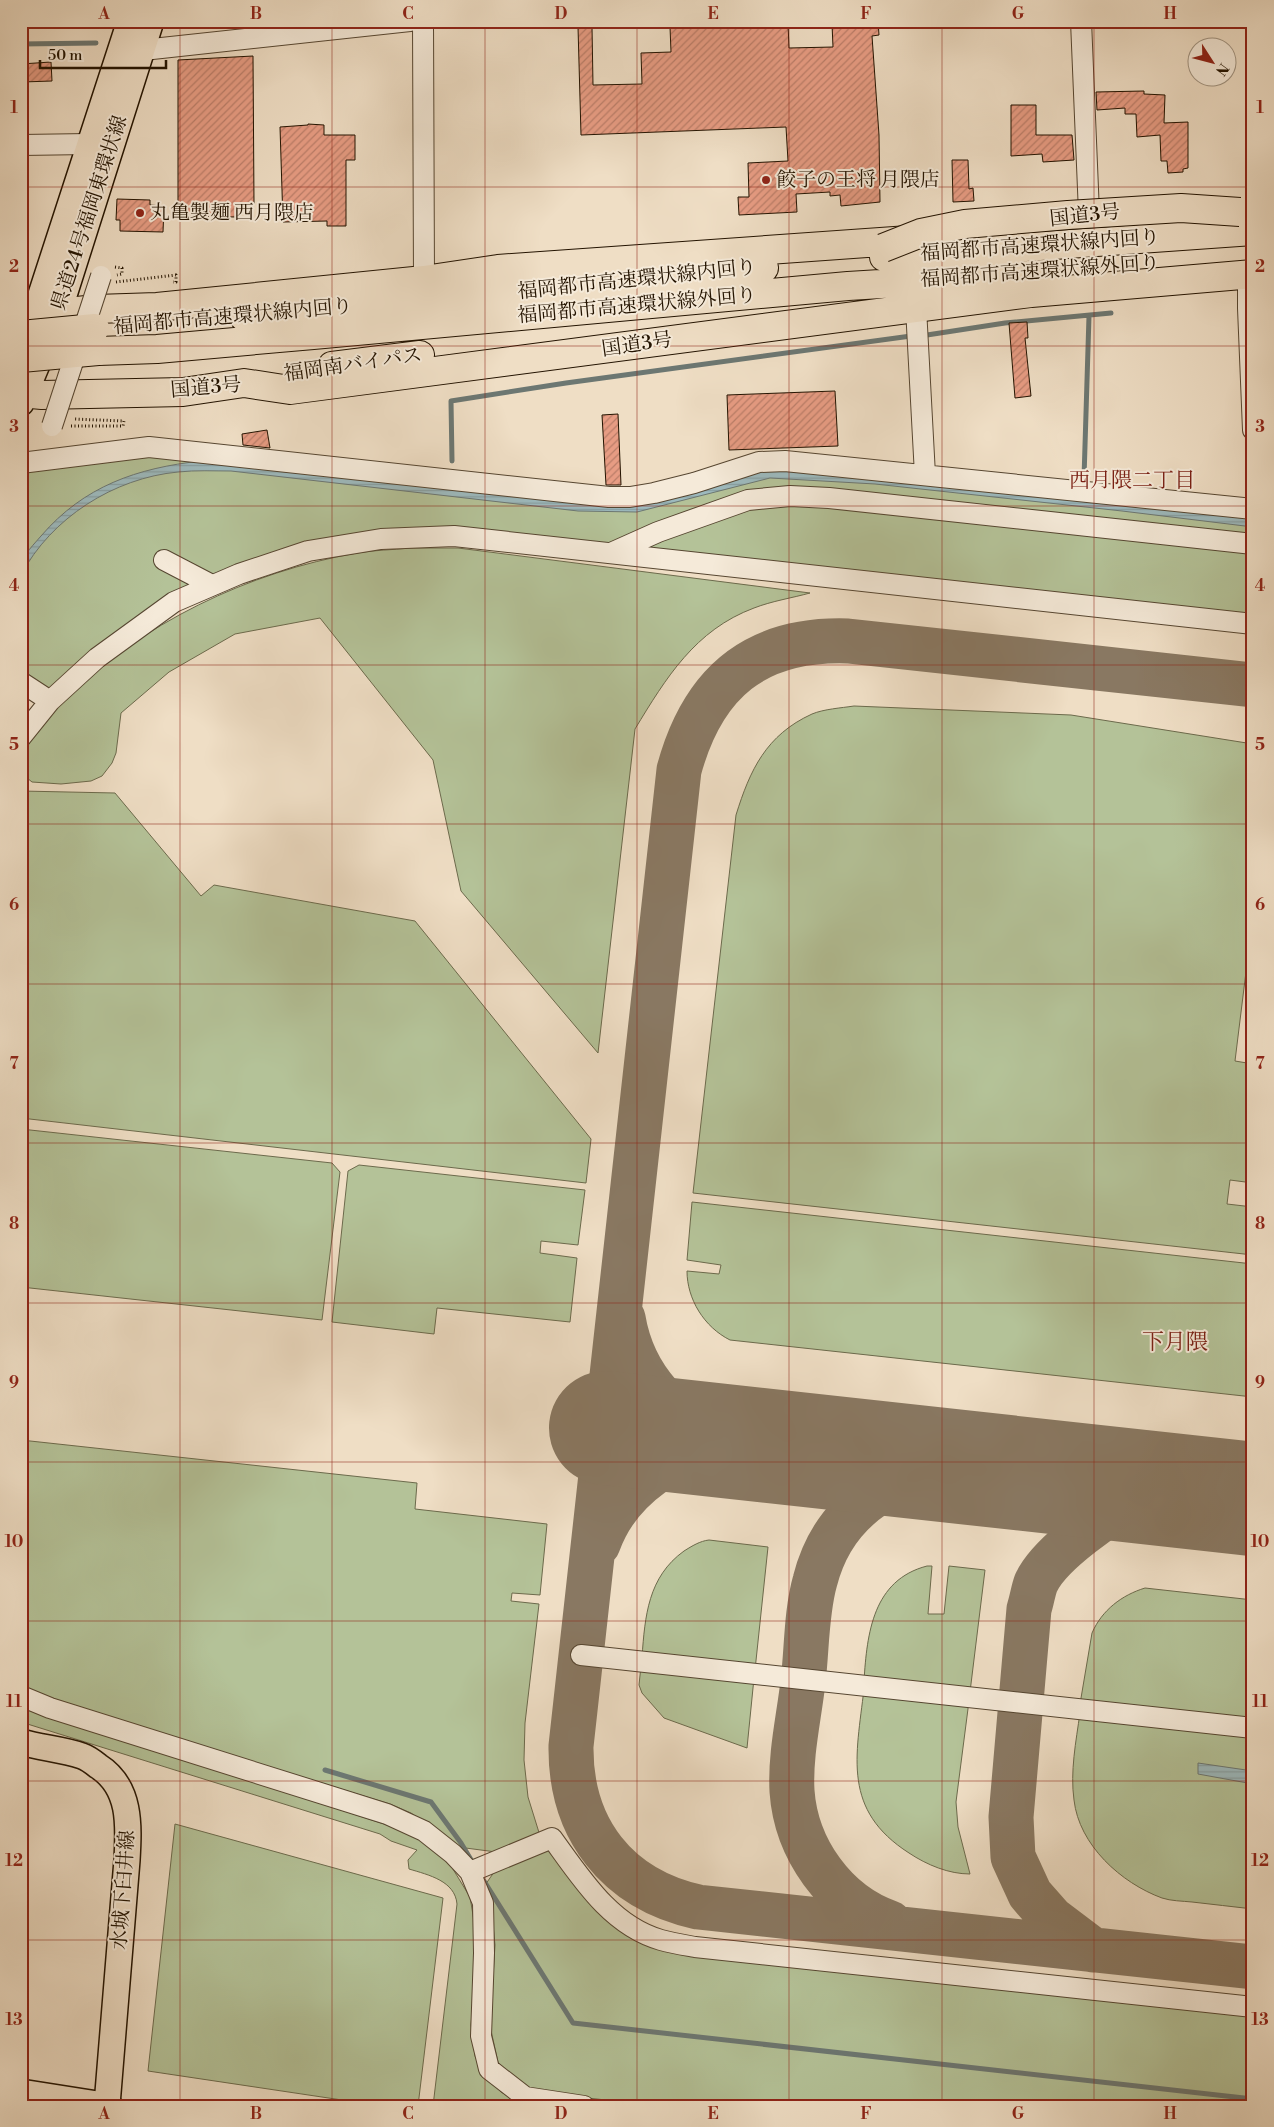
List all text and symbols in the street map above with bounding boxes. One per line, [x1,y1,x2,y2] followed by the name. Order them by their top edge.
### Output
[97,4,110,24] text: A
[250,4,262,24] text: B
[402,4,414,24] text: C
[555,4,568,24] text: D
[707,4,719,24] text: E
[860,4,872,24] text: F
[1012,4,1025,24] text: G
[1163,4,1177,24] text: H
[40,38,166,70] scale bar
[1186,38,1236,88] north arrow
[48,46,82,65] text: 50 m
[1211,59,1232,79] text: N
[10,98,18,118] text: 1
[1256,98,1264,118] text: 1
[47,112,133,314] street label: 県道24号福岡東環状線
[776,168,940,193] place label: 餃子の王将 月隈店
[760,174,772,186] marker: 餃子の王将 月隈店
[1048,200,1122,232] street label: 国道3号
[150,201,314,226] place label: 丸亀製麺 西月隈店
[134,207,146,219] marker: 丸亀製麺 西月隈店
[919,225,1161,267] street label: 福岡都市高速環状線内回り
[919,251,1161,293] street label: 福岡都市高速環状線外回り
[516,255,758,305] street label: 福岡都市高速環状線内回り
[9,257,19,277] text: 2
[1255,257,1265,277] text: 2
[516,283,758,329] street label: 福岡都市高速環状線外回り
[112,294,354,340] street label: 福岡都市高速環状線内回り
[600,328,674,362] street label: 国道3号
[282,343,424,387] street label: 福岡南バイパス
[170,372,242,404] street label: 国道3号
[9,417,19,437] text: 3
[1255,417,1265,437] text: 3
[1069,468,1195,494] district label: 西月隈二丁目
[9,576,20,596] text: 4
[1255,576,1266,596] text: 4
[9,735,19,755] text: 5
[1255,735,1265,755] text: 5
[9,895,19,915] text: 6
[1255,895,1265,915] text: 6
[9,1054,19,1074] text: 7
[1255,1054,1265,1074] text: 7
[9,1214,19,1234] text: 8
[1255,1214,1265,1234] text: 8
[1142,1329,1208,1356] district label: 下月隈
[9,1373,19,1393] text: 9
[1255,1373,1265,1393] text: 9
[5,1532,23,1552] text: 10
[1251,1532,1269,1552] text: 10
[6,1692,22,1712] text: 11
[1252,1692,1268,1712] text: 11
[107,1829,141,1951] street label: 水城下臼井線
[5,1851,23,1871] text: 12
[1251,1851,1269,1871] text: 12
[5,2010,23,2030] text: 13
[1251,2010,1269,2030] text: 13
[97,2104,110,2124] text: A
[250,2104,262,2124] text: B
[402,2104,414,2124] text: C
[555,2104,568,2124] text: D
[707,2104,719,2124] text: E
[860,2104,872,2124] text: F
[1012,2104,1025,2124] text: G
[1163,2104,1177,2124] text: H

